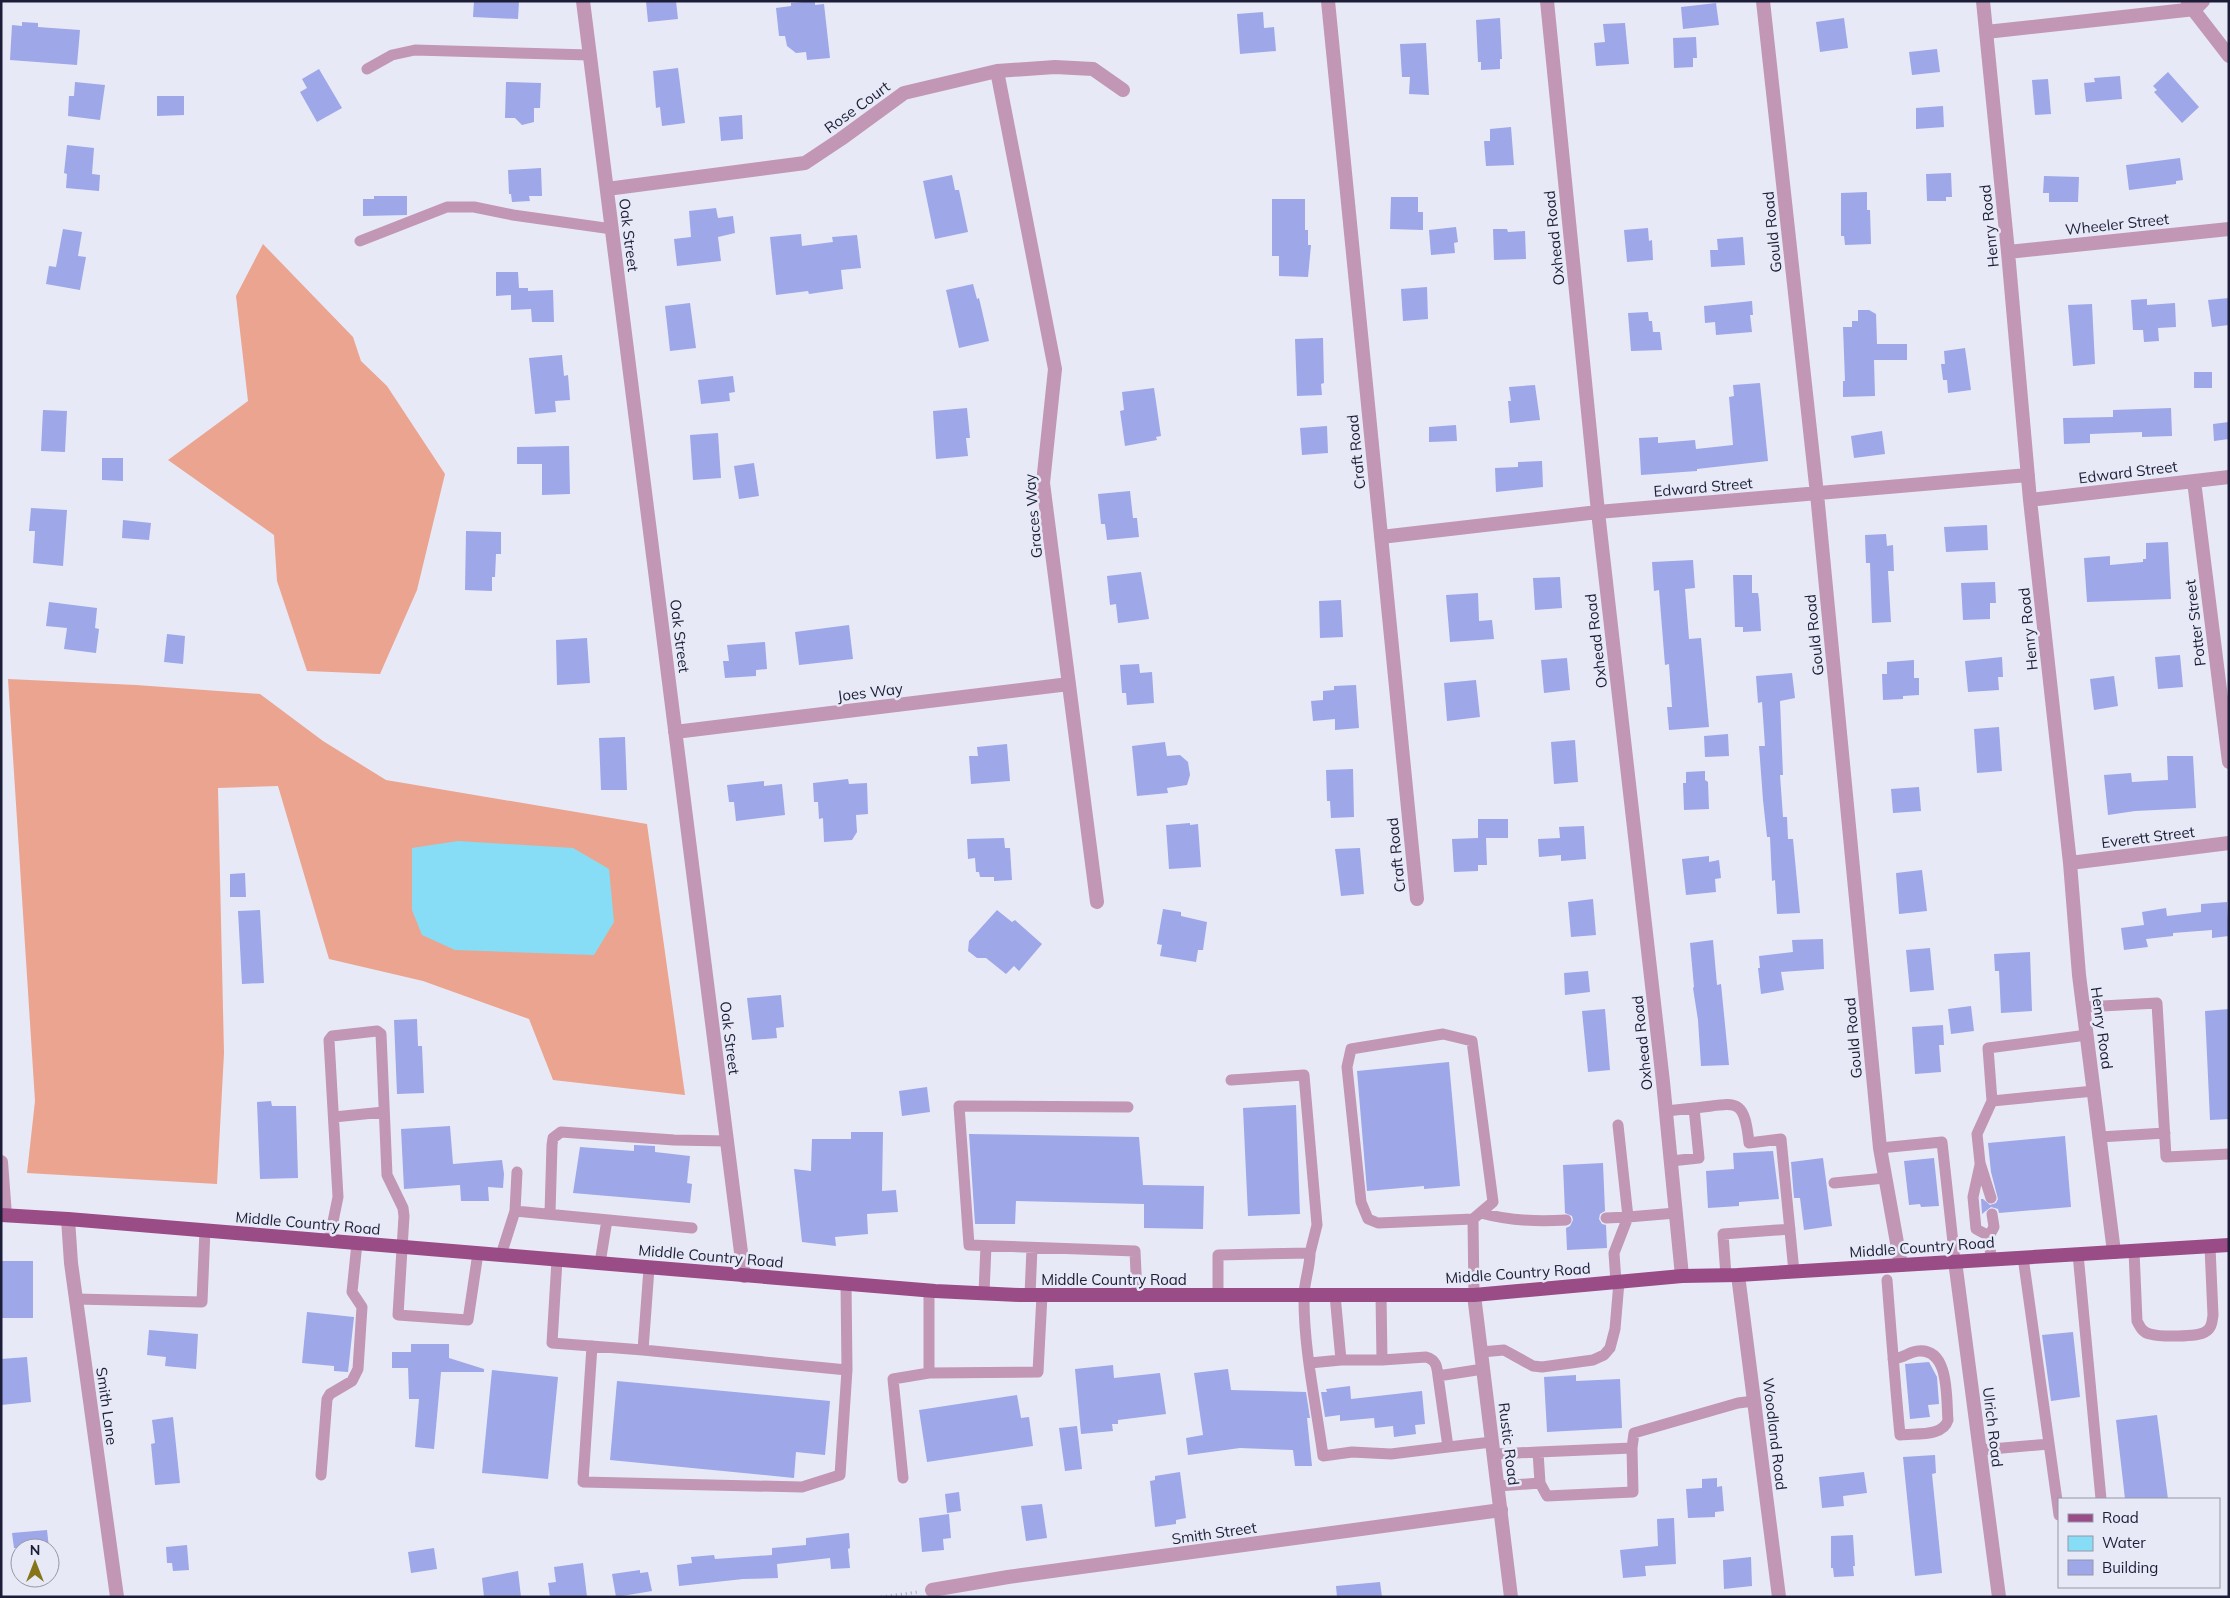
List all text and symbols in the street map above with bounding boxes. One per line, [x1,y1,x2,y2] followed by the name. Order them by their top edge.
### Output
[821,77,893,137] street label: Rose Court
[1975,184,2003,268] street label: Henry Road
[1540,190,1568,286] street label: Oxhead Road
[1758,191,1786,273] street label: Gould Road
[615,197,643,273] street label: Oak Street
[2064,209,2170,239] street label: Wheeler Street
[1343,414,1369,490] street label: Craft Road
[2078,457,2178,487] street label: Edward Street
[1020,473,1046,559] street label: Graces Way
[1653,473,1753,501] street label: Edward Street
[2180,579,2210,667] street label: Potter Street
[2014,587,2042,671] street label: Henry Road
[1581,593,1611,689] street label: Oxhead Road
[1800,594,1828,676] street label: Gould Road
[666,598,694,674] street label: Oak Street
[836,679,904,705] street label: Joes Way
[1383,817,1409,893] street label: Craft Road
[2100,822,2196,852] street label: Everett Street
[2087,986,2117,1070] street label: Henry Road
[1628,995,1656,1091] street label: Oxhead Road
[1840,997,1866,1079] street label: Gould Road
[716,1000,744,1076] street label: Oak Street
[235,1207,381,1239] street label: Middle Country Road
[1849,1232,1995,1262] street label: Middle Country Road
[638,1240,784,1272] street label: Middle Country Road
[1445,1258,1591,1288] street label: Middle Country Road
[1041,1270,1187,1289] street label: Middle Country Road
[92,1366,122,1446] street label: Smith Lane
[1759,1377,1791,1491] street label: Woodland Road
[1979,1386,2007,1468] street label: Ulrich Road
[1494,1401,1524,1487] street label: Rustic Road
[2058,1498,2220,1588] legend
[2102,1508,2139,1527] text: Road
[1170,1518,1258,1548] street label: Smith Street
[2102,1533,2146,1552] text: Water
[10,1538,60,1588] north arrow
[30,1541,40,1559] text: N
[2102,1558,2158,1577] text: Building

